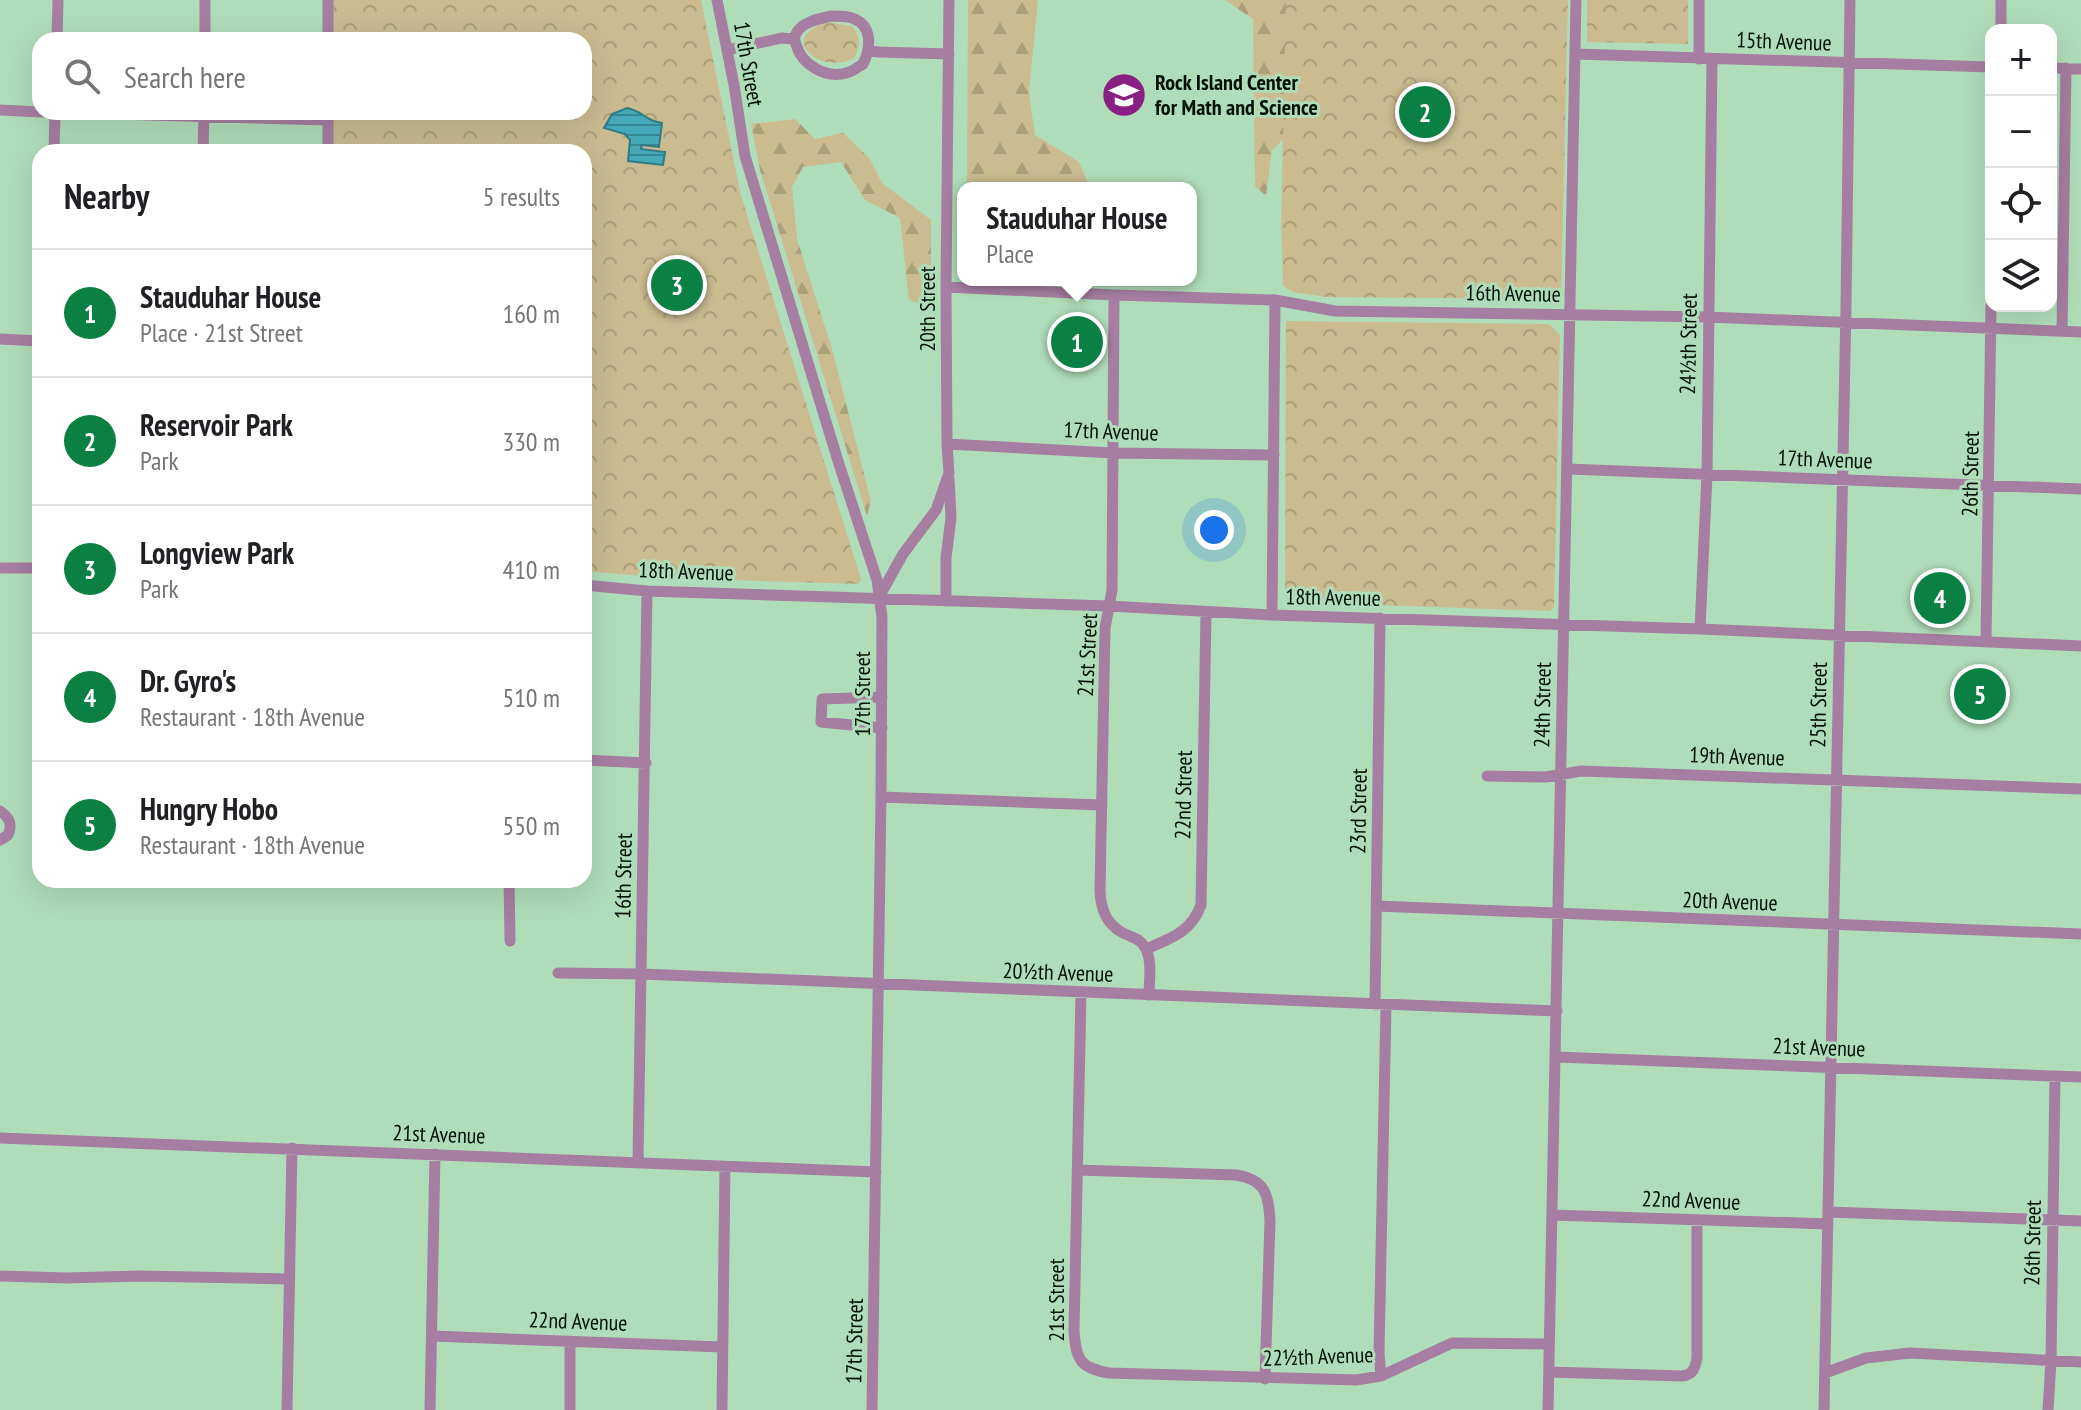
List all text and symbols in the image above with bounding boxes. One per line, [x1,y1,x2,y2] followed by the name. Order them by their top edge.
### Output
[728,19,770,109] street label: 17th Street
[1985,24,2057,312] map controls
[1985,24,2057,96] button: +
[1736,25,1832,57] street label: 15th Avenue
[32,32,592,120] search box
[60,54,104,98] icon: search
[124,57,246,96] text: Search here
[1155,68,1318,121] place label: Rock Island Center for Math and Science
[1100,71,1148,119] school or university icon: Rock Island Center for Math and Science
[1399,82,1451,142] pin: 2
[1985,96,2057,168] button: −
[1985,168,2057,240] button: locate
[64,174,149,218] text: Nearby
[483,180,560,213] text: 5 results
[957,182,1197,286] popup
[986,198,1168,237] text: Stauduhar House
[986,237,1034,270] text: Place
[1985,240,2057,312] button: layers
[651,255,703,315] pin: 3
[913,266,941,352] street label: 20th Street
[140,277,321,316] text: Stauduhar House
[1465,278,1561,308] street label: 16th Avenue
[1673,293,1703,395] street label: 24½th Street
[84,297,96,330] text: 1
[502,297,560,330] text: 160 m
[1051,312,1103,372] pin: 1
[140,316,303,349] text: Place · 21st Street
[140,405,293,444] text: Reservoir Park
[1063,415,1159,447] street label: 17th Avenue
[84,425,96,458] text: 2
[502,425,560,458] text: 330 m
[1955,431,1985,517] street label: 26th Street
[1777,443,1873,475] street label: 17th Avenue
[140,444,179,477] text: Park
[1194,510,1234,550] your location
[140,533,294,572] text: Longview Park
[84,553,96,586] text: 3
[502,553,560,586] text: 410 m
[638,555,734,587] street label: 18th Avenue
[1914,568,1966,628] pin: 4
[140,572,179,605] text: Park
[1285,582,1381,612] street label: 18th Avenue
[1071,613,1103,697] street label: 21st Street
[848,651,876,737] street label: 17th Street
[140,661,236,700] text: Dr. Gyro's
[1527,662,1557,748] street label: 24th Street
[1803,662,1833,748] street label: 25th Street
[1954,664,2006,724] pin: 5
[84,681,96,714] text: 4
[502,681,560,714] text: 510 m
[140,700,365,733] text: Restaurant · 18th Avenue
[1689,740,1785,772] street label: 19th Avenue
[1168,750,1198,840] street label: 22nd Street
[1343,768,1373,854] street label: 23rd Street
[140,789,278,828] text: Hungry Hobo
[84,809,96,842] text: 5
[502,809,560,842] text: 550 m
[140,828,365,861] text: Restaurant · 18th Avenue
[608,833,638,919] street label: 16th Street
[1682,885,1778,917] street label: 20th Avenue
[1002,956,1114,988] street label: 20½th Avenue
[1772,1031,1866,1063] street label: 21st Avenue
[392,1118,486,1150] street label: 21st Avenue
[1641,1184,1741,1216] street label: 22nd Avenue
[2017,1200,2047,1286] street label: 26th Street
[1042,1258,1070,1342] street label: 21st Street
[839,1298,869,1384] street label: 17th Street
[528,1305,628,1337] street label: 22nd Avenue
[1262,1340,1374,1372] street label: 22½th Avenue

